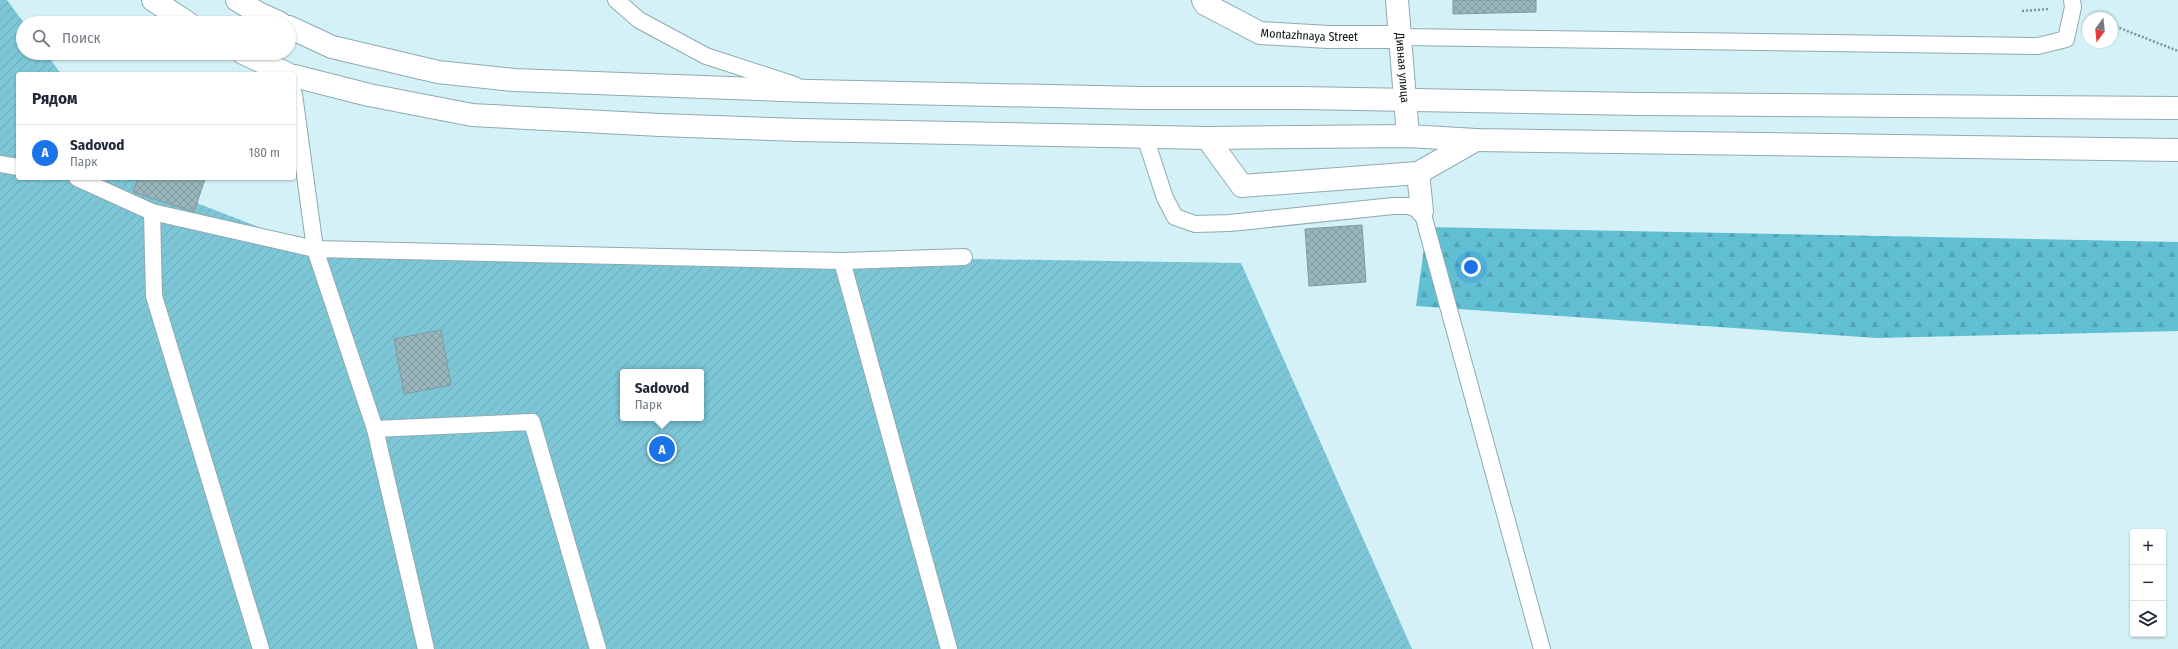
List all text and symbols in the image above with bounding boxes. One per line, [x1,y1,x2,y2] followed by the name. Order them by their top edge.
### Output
[2082,12,2118,48] north arrow
[16,16,296,60] search box
[1260,26,1358,44] street label: Montazhnaya Street
[30,27,52,49] icon: search
[62,29,100,47] text: Поиск
[1393,31,1412,104] street label: Дивная улица
[32,88,77,109] text: Рядом
[70,136,124,154] text: Sadovod
[41,145,49,160] text: A
[249,145,280,160] text: 180 m
[70,154,97,169] text: Парк
[1461,257,1481,277] your location
[620,369,704,421] popup
[635,379,689,397] text: Sadovod
[635,397,662,412] text: Парк
[649,434,675,464] pin: A
[2130,529,2166,637] map controls
[2130,529,2166,565] button: +
[2130,565,2166,601] button: −
[2130,601,2166,637] button: layers

